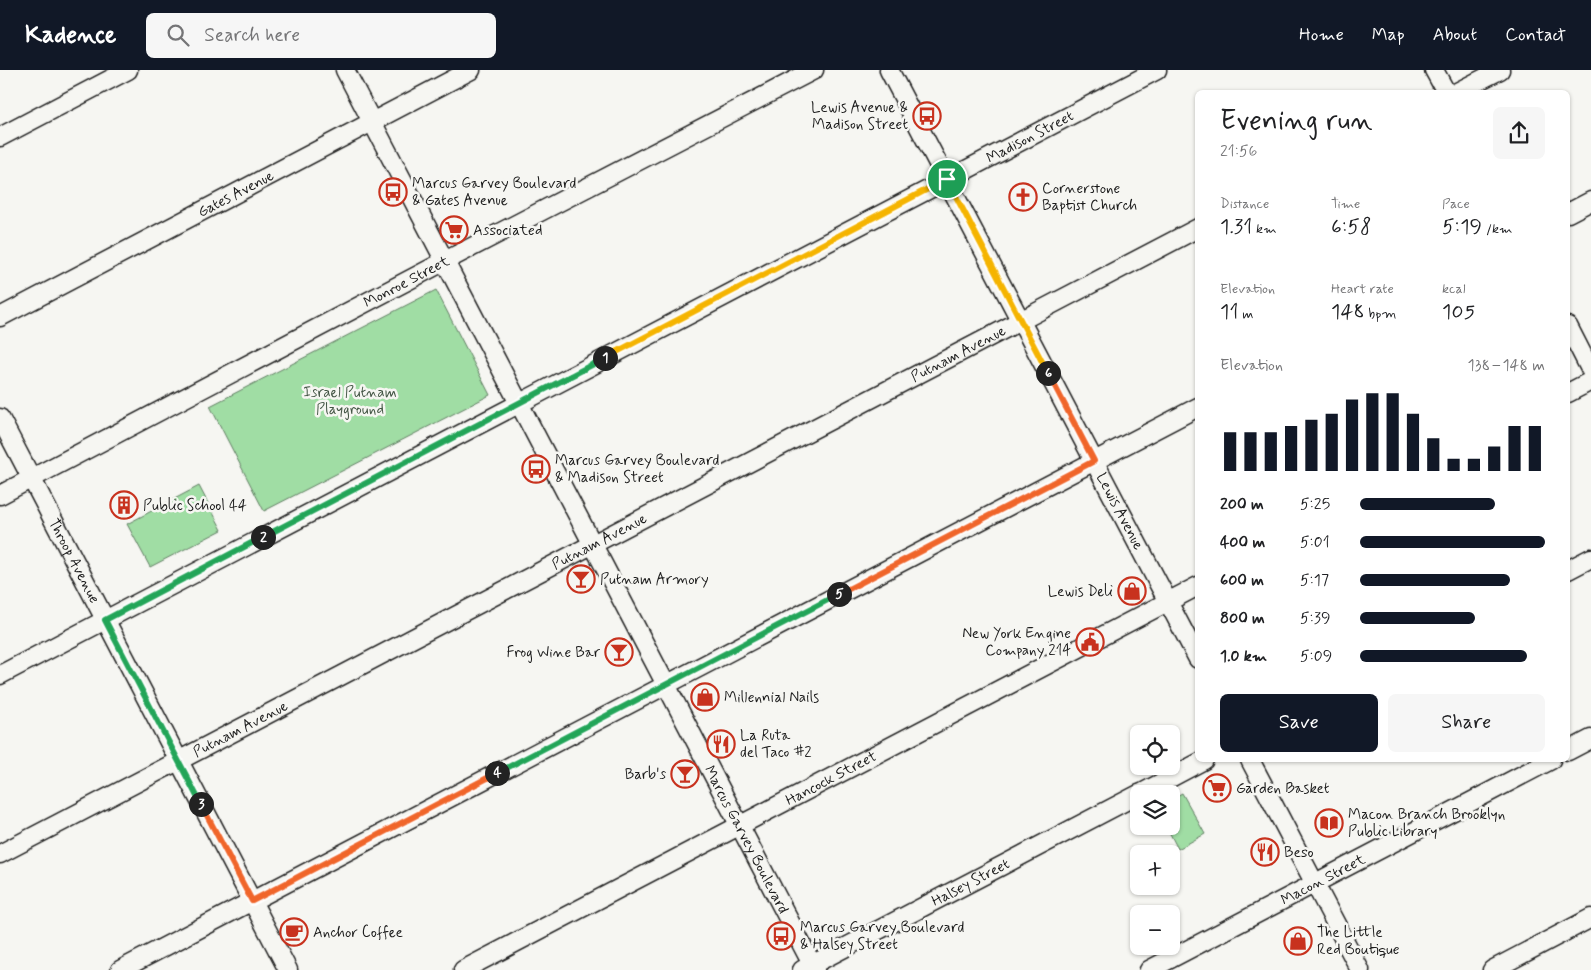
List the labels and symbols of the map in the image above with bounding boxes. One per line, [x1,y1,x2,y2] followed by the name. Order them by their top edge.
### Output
[811,98,908,135] place label: Lewis Avenue & Madison Street
[912,101,942,131] bus stop icon: Lewis Avenue & Madison Street
[983,106,1078,169] street label: Madison Street
[926,158,968,200] pin
[194,166,278,223] street label: Gates Avenue
[412,174,577,211] place label: Marcus Garvey Boulevard & Gates Avenue
[378,177,408,207] bus stop icon: Marcus Garvey Boulevard & Gates Avenue
[1042,179,1138,216] place label: Cornerstone Baptist Church
[1008,182,1038,212] church icon: Cornerstone Baptist Church
[439,215,469,245] supermarket icon: Associated
[473,221,542,241] place label: Associated
[360,251,453,313] street label: Monroe Street
[908,321,1010,387] street label: Putnam Avenue
[592,346,618,370] pin: 1
[1036,360,1060,386] pin: 6
[303,383,397,420] park label: Israel Putnam Playground
[555,451,720,488] place label: Marcus Garvey Boulevard & Madison Street
[521,454,551,484] bus stop icon: Marcus Garvey Boulevard & Madison Street
[1091,469,1148,554] street label: Lewis Avenue
[109,490,139,520] building icon: Public School 44
[143,496,247,516] place label: Public School 44
[549,509,651,575] street label: Putnam Avenue
[43,515,104,607] street label: Throop Avenue
[250,524,276,550] pin: 2
[566,564,596,594] bar icon: Putnam Armory
[600,570,709,590] place label: Putnam Armory
[1117,576,1147,606] shop icon: Lewis Deli
[826,582,852,606] pin: 5
[1048,582,1113,602] place label: Lewis Deli
[962,624,1071,661] place label: New York Engine Company 214
[1075,627,1105,657] public building icon: New York Engine Company 214
[604,637,634,667] bar icon: Frog Wine Bar
[506,643,601,663] place label: Frog Wine Bar
[690,682,720,712] shop icon: Millennial Nails
[724,688,819,708] place label: Millennial Nails
[190,696,292,762] street label: Putnam Avenue
[740,726,812,763] place label: La Ruta del Taco #2
[706,729,736,759] restaurant icon: La Ruta del Taco #2
[782,747,880,811] street label: Hancock Street
[670,759,700,789] bar icon: Barb's
[484,760,510,786] pin: 4
[699,762,793,918] street label: Marcus Garvey Boulevard
[625,765,666,785] place label: Barb's
[1202,773,1232,803] supermarket icon: Garden Basket
[1236,779,1330,799] place label: Garden Basket
[188,792,214,816] pin: 3
[1348,805,1505,842] place label: Macon Branch Brooklyn Public Library
[1314,808,1344,838] library icon: Macon Branch Brooklyn Public Library
[1250,837,1280,867] restaurant icon: Beso
[1284,843,1314,863] place label: Beso
[1277,850,1369,910] street label: Macon Street
[928,854,1014,912] street label: Halsey Street
[279,917,309,947] cafe icon: Anchor Coffee
[800,918,965,955] place label: Marcus Garvey Boulevard & Halsey Street
[766,921,796,951] bus stop icon: Marcus Garvey Boulevard & Halsey Street
[313,923,403,943] place label: Anchor Coffee
[1317,923,1400,960] place label: The Little Red Boutique
[1283,926,1313,956] shop icon: The Little Red Boutique

